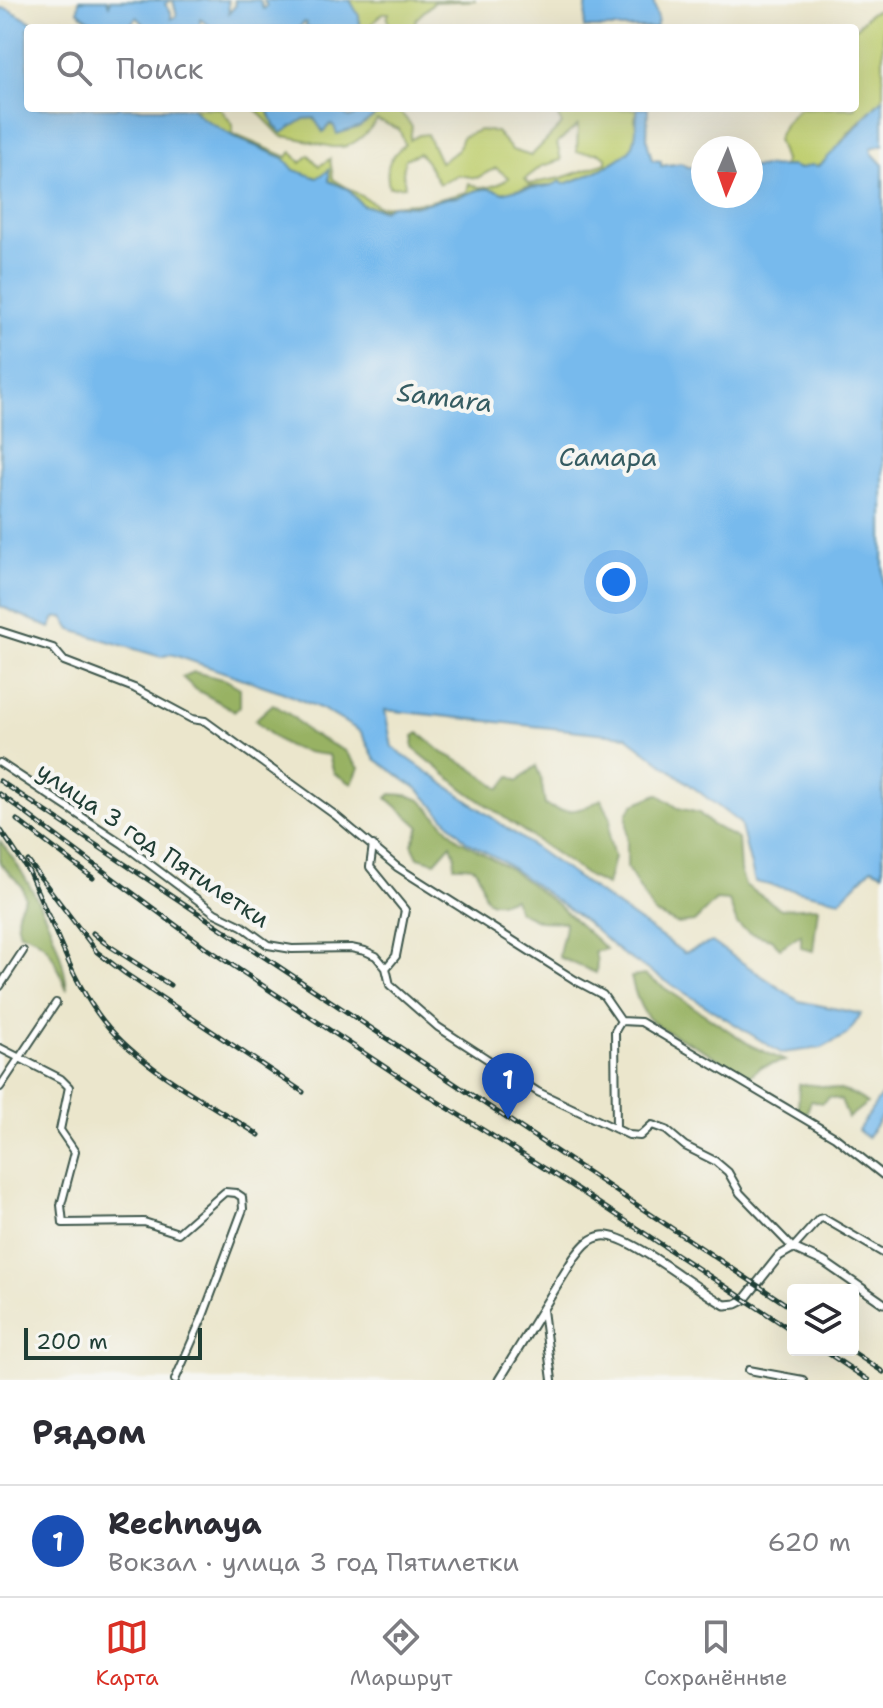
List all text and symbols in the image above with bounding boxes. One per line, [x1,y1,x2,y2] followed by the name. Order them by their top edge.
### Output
[24,24,859,112] search box
[52,46,96,90] icon: search
[116,48,204,89] text: Поиск
[691,136,763,208] north arrow
[395,374,495,420] water label: Samara
[558,439,658,474] water label: Самара
[596,562,636,602] your location
[30,755,276,935] street label: улица 3 год Пятилетки
[482,1053,534,1119] pin: 1
[787,1284,859,1356] map controls
[787,1284,859,1356] button: layers
[24,1324,202,1360] scale bar
[36,1327,108,1356] text: 200 m
[32,1409,146,1455] text: Рядом
[108,1503,262,1544] text: Rechnaya
[52,1524,64,1559] text: 1
[768,1524,851,1559] text: 620 m
[108,1544,519,1579] text: Вокзал · улица 3 год Пятилетки
[96,1615,159,1692] tab: Карта
[350,1615,452,1692] tab: Маршрут
[644,1615,787,1692] tab: Сохранённые

